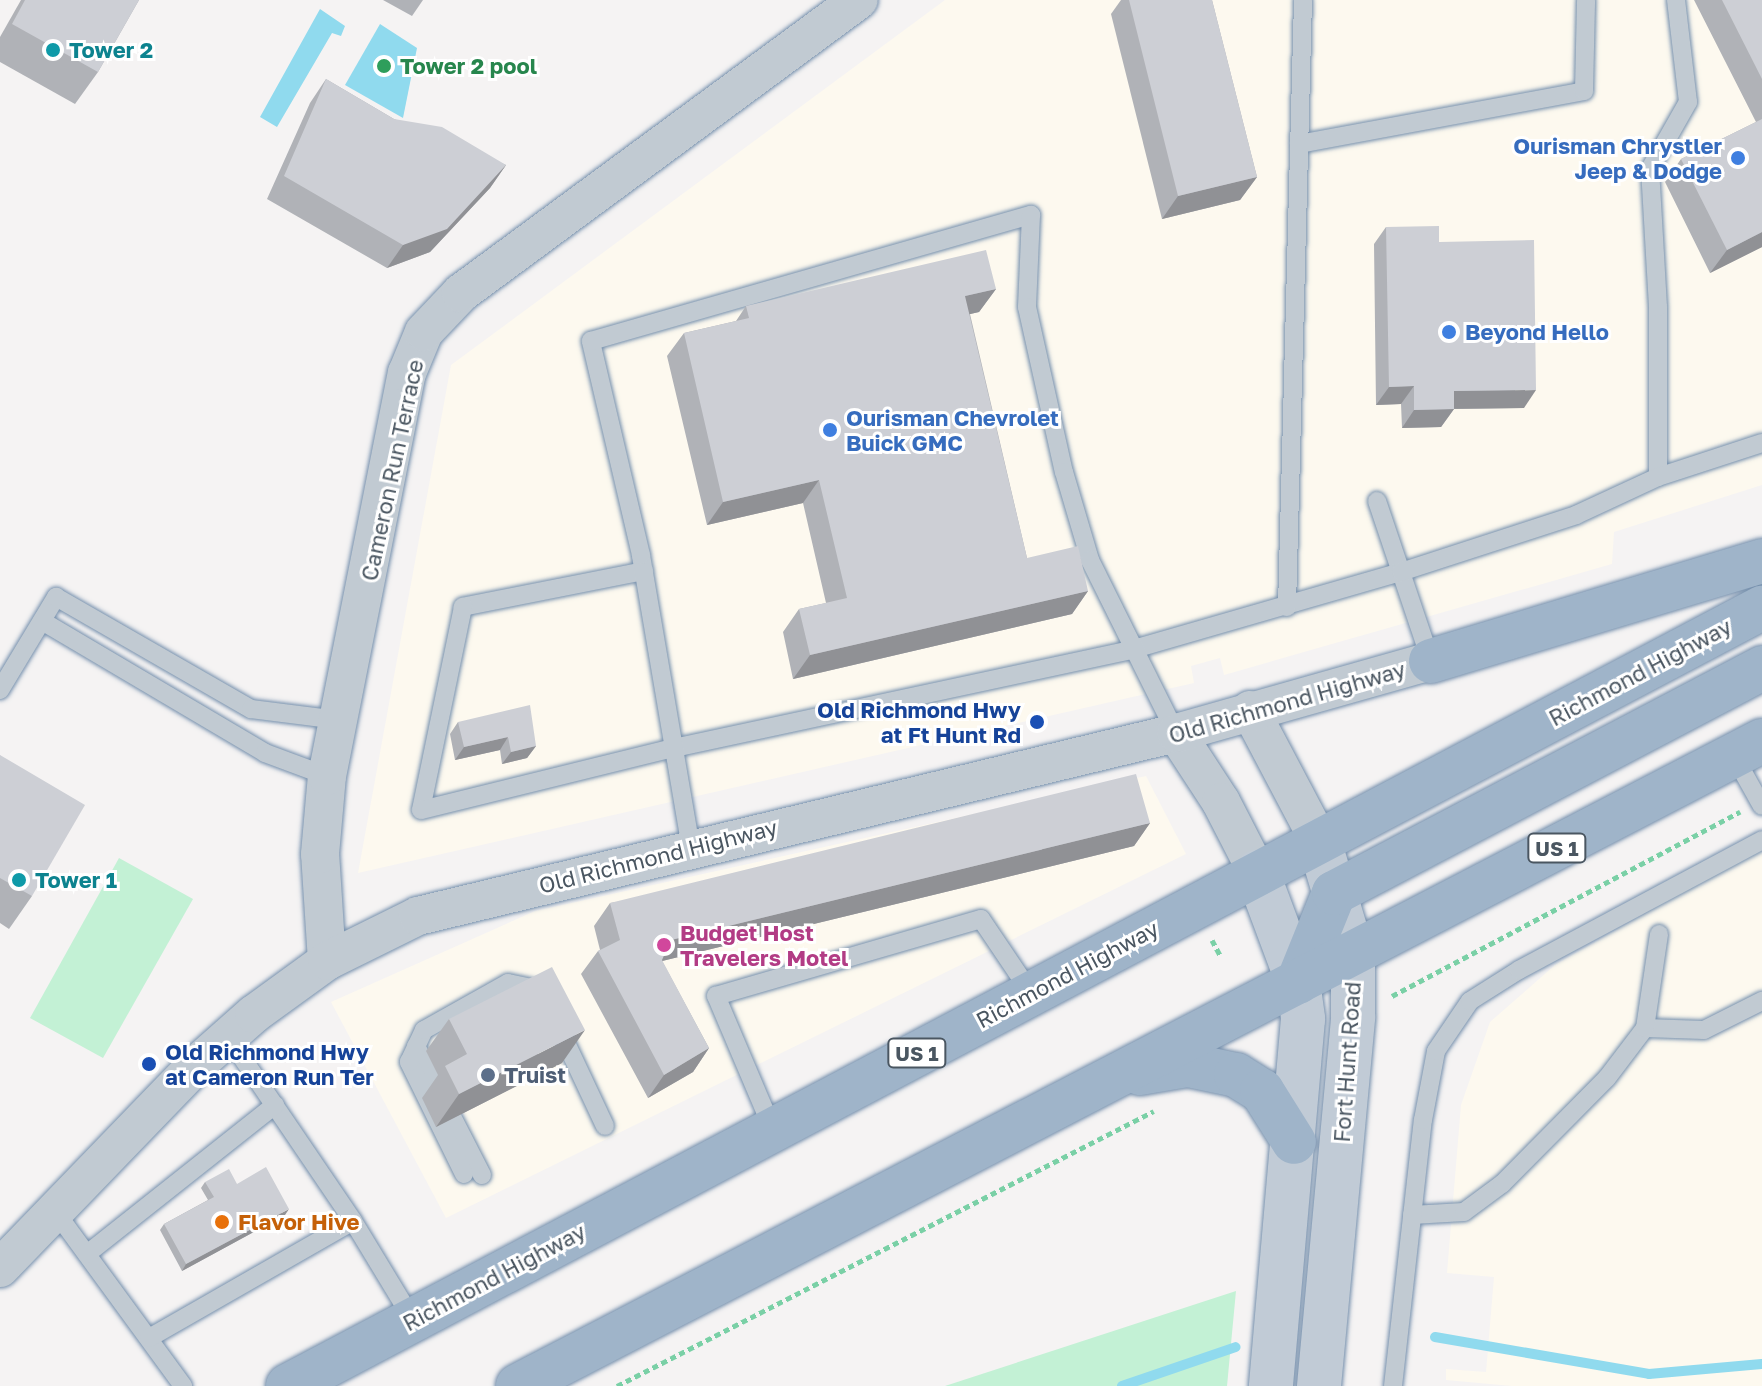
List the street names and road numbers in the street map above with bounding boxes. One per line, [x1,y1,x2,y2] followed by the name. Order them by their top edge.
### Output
[356,357,428,583] street label: Cameron Run Terrace
[1544,613,1736,731] street label: Richmond Highway
[1166,656,1408,748] street label: Old Richmond Highway
[536,814,780,898] street label: Old Richmond Highway
[1527,832,1587,864] road number: US 1
[971,915,1163,1033] street label: Richmond Highway
[1328,981,1366,1143] street label: Fort Hunt Road
[887,1037,947,1069] road number: US 1
[398,1218,590,1336] street label: Richmond Highway

